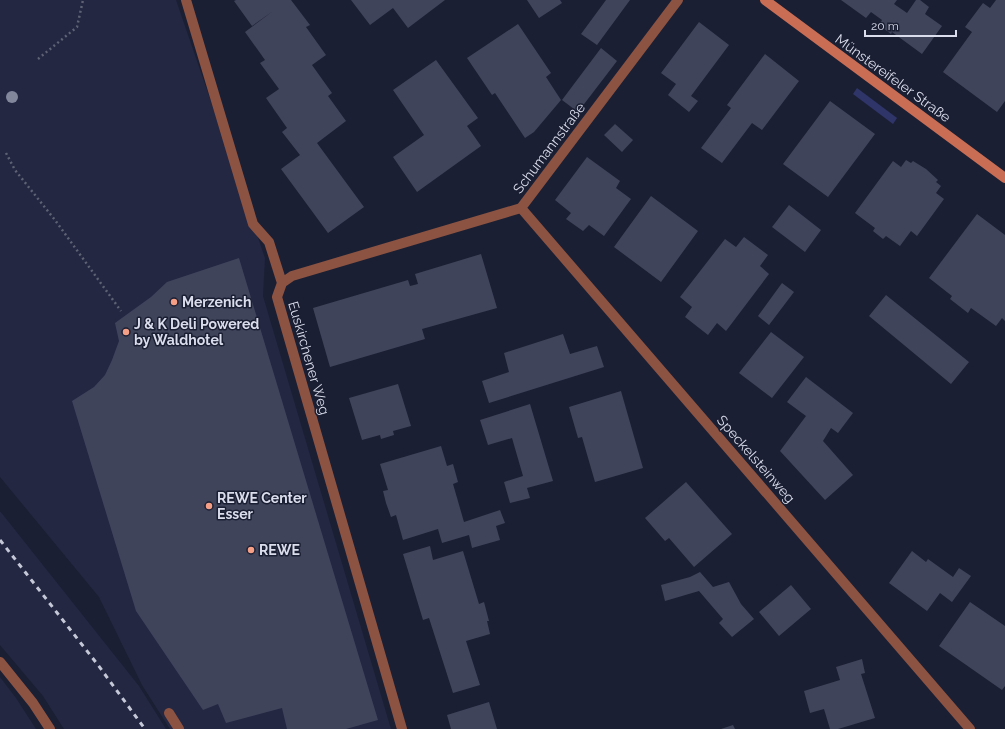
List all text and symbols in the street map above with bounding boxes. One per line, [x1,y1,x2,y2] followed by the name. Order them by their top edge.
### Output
[865,12,956,38] scale bar
[871,19,899,33] text: 20 m
[832,31,954,125] street label: Münstereifeler Straße
[510,100,588,196] street label: Schumannstraße
[182,294,251,310] place label: Merzenich
[169,297,179,307] marker: Merzenich
[285,299,333,417] street label: Euskirchener Weg
[134,316,259,348] place label: J & K Deli Powered by Waldhotel
[121,327,131,337] marker: J & K Deli Powered by Waldhotel
[714,412,798,506] street label: Speckelsteinweg
[217,490,307,522] place label: REWE Center Esser
[204,501,214,511] marker: REWE Center Esser
[259,542,300,558] place label: REWE
[246,545,256,555] marker: REWE

